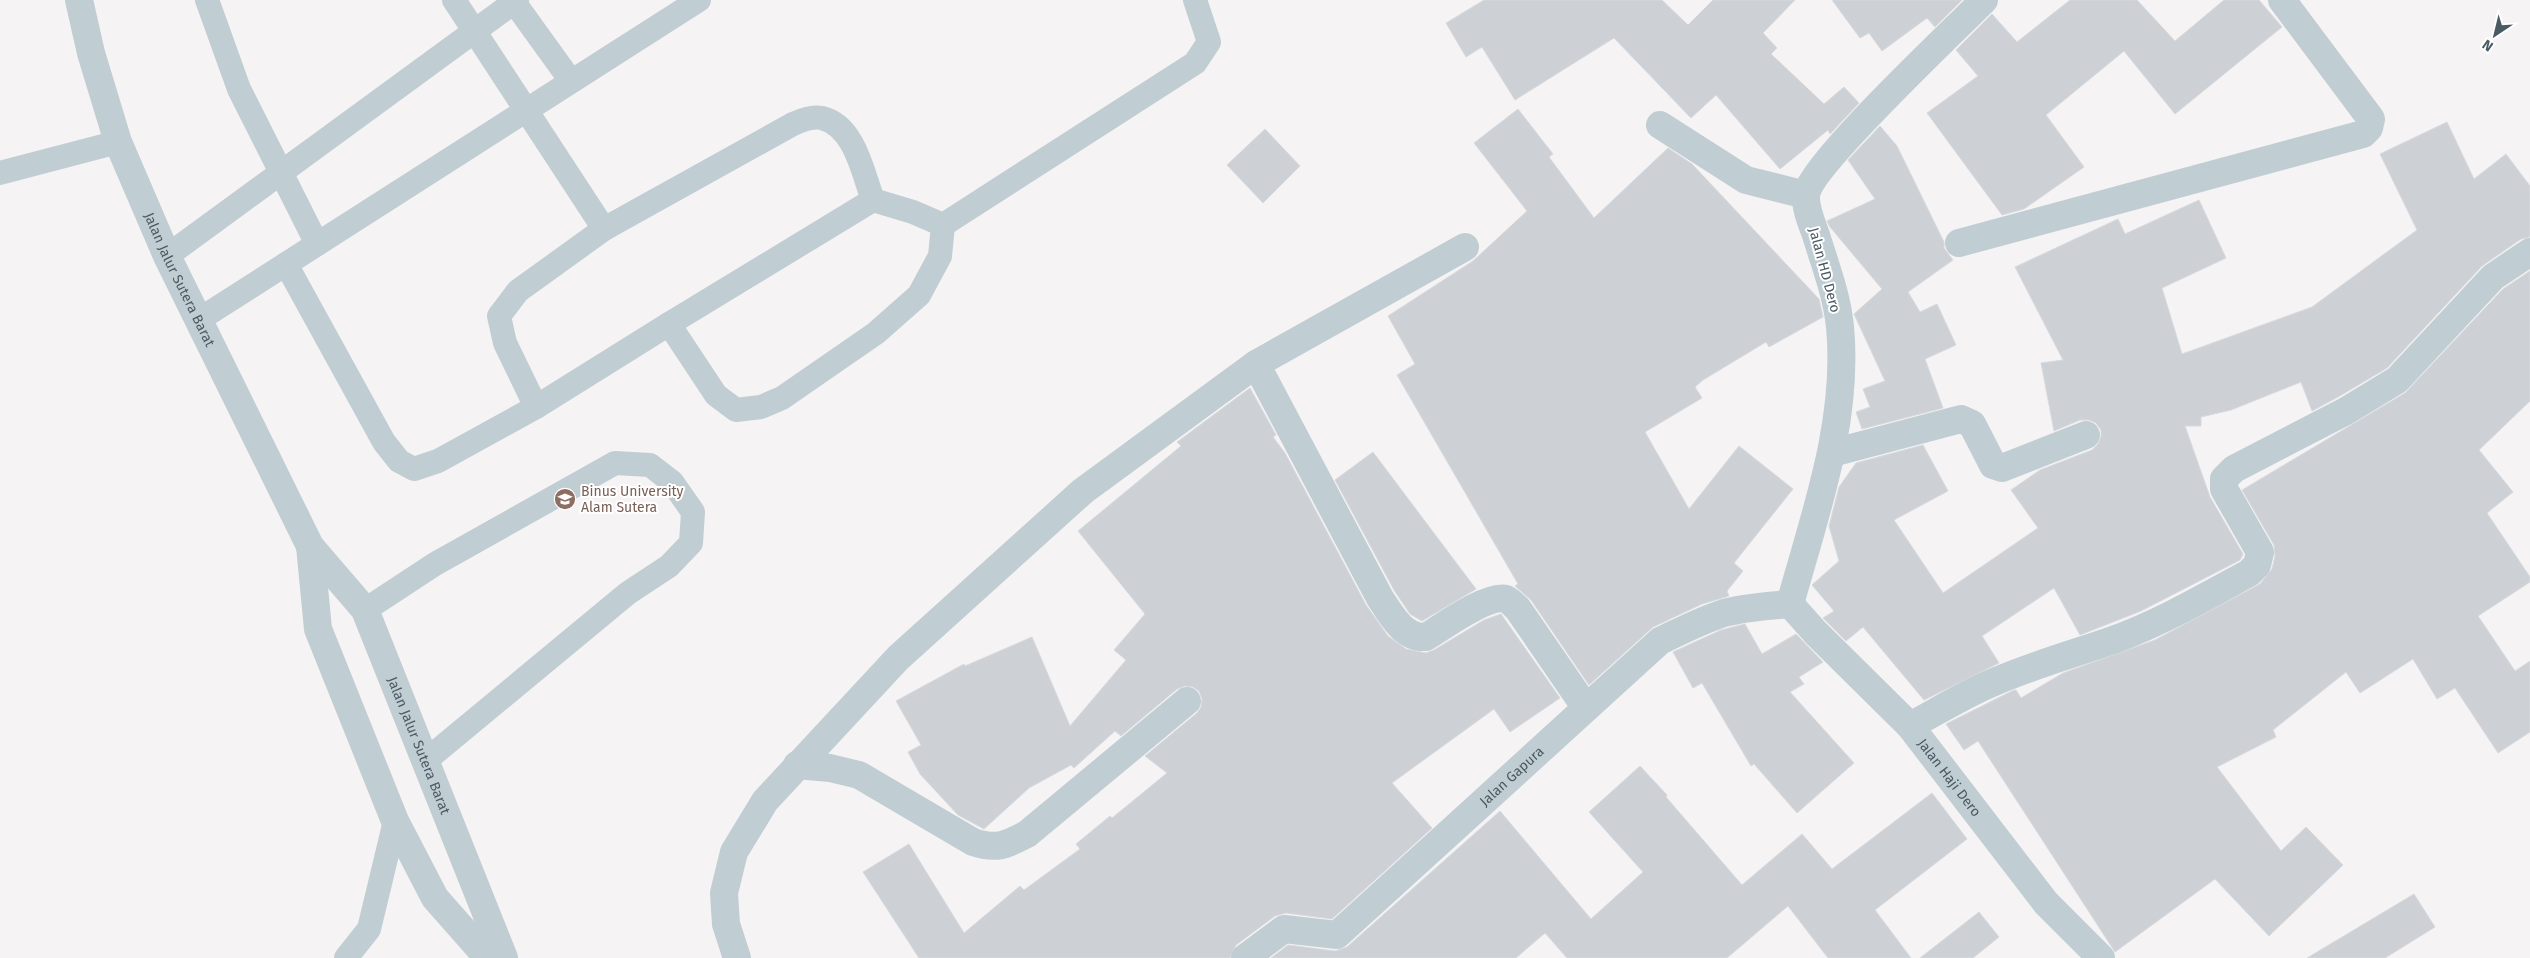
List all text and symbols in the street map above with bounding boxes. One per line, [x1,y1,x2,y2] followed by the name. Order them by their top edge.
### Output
[2470,10,2520,60] north arrow
[2479,36,2497,55] text: N
[140,210,219,351] street label: Jalan Jalur Sutera Barat
[1805,226,1844,315] street label: Jalan HD Dero
[581,483,684,516] place label: Binus University Alam Sutera
[553,487,577,511] school or university icon: Binus University Alam Sutera
[384,674,454,818] street label: Jalan Jalur Sutera Barat
[1914,735,1984,820] street label: Jalan Haji Dero
[1476,743,1548,810] street label: Jalan Gapura

